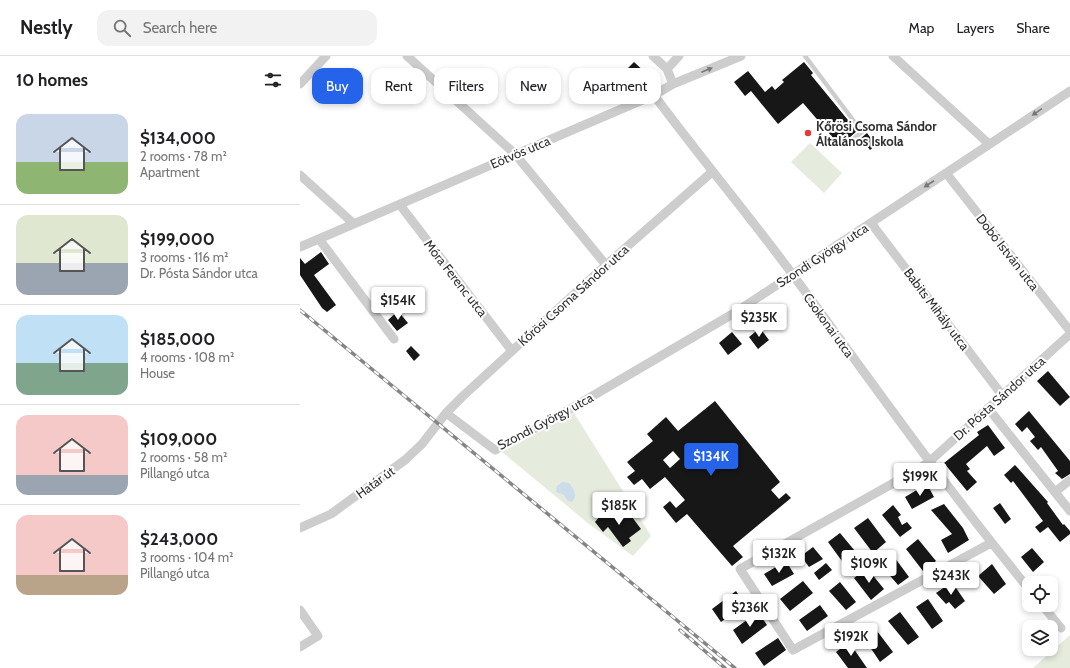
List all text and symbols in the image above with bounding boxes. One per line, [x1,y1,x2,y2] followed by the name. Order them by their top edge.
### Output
[97,10,377,46] search box
[20,16,73,39] text: Nestly
[111,17,133,39] icon: search
[143,19,217,37] text: Search here
[909,19,934,37] text: Map
[956,19,994,37] text: Layers
[1016,19,1050,37] text: Share
[701,67,712,73] one-way arrow
[312,68,363,104] chip: Buy
[371,68,426,104] chip: Rent
[434,68,498,104] chip: Filters
[506,68,561,104] chip: New
[569,68,661,104] chip: Apartment
[262,69,284,91] icon: filters
[16,70,88,90] text: 10 homes
[1032,108,1043,116] one-way arrow
[816,118,937,149] place label: Kőrösi Csoma Sándor Általános Iskola
[140,128,216,148] text: $134,000
[803,128,813,138] marker: Kőrösi Csoma Sándor Általános Iskola
[48,130,96,178] icon: home
[488,132,553,172] street label: Eötvös utca
[140,148,227,164] text: 2 rooms · 78 m²
[140,164,200,180] text: Apartment
[924,181,935,188] one-way arrow
[973,211,1043,294] street label: Dobó István utca
[773,219,872,291] street label: Szondi György utca
[140,229,215,249] text: $199,000
[48,231,96,279] icon: home
[421,236,492,320] street label: Móra Ferenc utca
[514,241,632,349] street label: Kőrösi Csoma Sándor utca
[140,249,228,265] text: 3 rooms · 116 m²
[140,265,258,281] text: Dr. Pósta Sándor utca
[901,265,974,354] street label: Babits Mihály utca
[370,287,426,321] pin: $154K
[800,290,858,361] street label: Csokonai utca
[380,292,416,308] text: $154K
[731,304,787,338] pin: $235K
[741,309,777,325] text: $235K
[140,329,215,349] text: $185,000
[48,331,96,379] icon: home
[140,349,234,365] text: 4 rooms · 108 m²
[950,352,1049,443] street label: Dr. Pósta Sándor utca
[140,365,175,381] text: House
[494,389,596,453] street label: Szondi György utca
[140,429,217,449] text: $109,000
[48,431,96,479] icon: home
[683,443,739,477] pin: $134K
[693,448,729,464] text: $134K
[140,449,227,465] text: 2 rooms · 58 m²
[352,462,398,501] street label: Határ út
[892,463,948,497] pin: $199K
[140,465,210,481] text: Pillangó utca
[902,468,938,484] text: $199K
[591,492,647,526] pin: $185K
[601,497,637,513] text: $185K
[140,529,218,549] text: $243,000
[48,531,96,579] icon: home
[751,540,807,574] pin: $132K
[762,545,796,561] text: $132K
[140,549,233,565] text: 3 rooms · 104 m²
[841,550,897,584] pin: $109K
[851,555,887,571] text: $109K
[923,562,979,596] pin: $243K
[140,565,210,581] text: Pillangó utca
[932,567,970,583] text: $243K
[1022,576,1058,656] map controls
[1022,576,1058,612] button: locate
[722,594,778,628] pin: $236K
[732,599,768,615] text: $236K
[1022,620,1058,656] button: layers
[823,623,879,657] pin: $192K
[834,628,868,644] text: $192K

